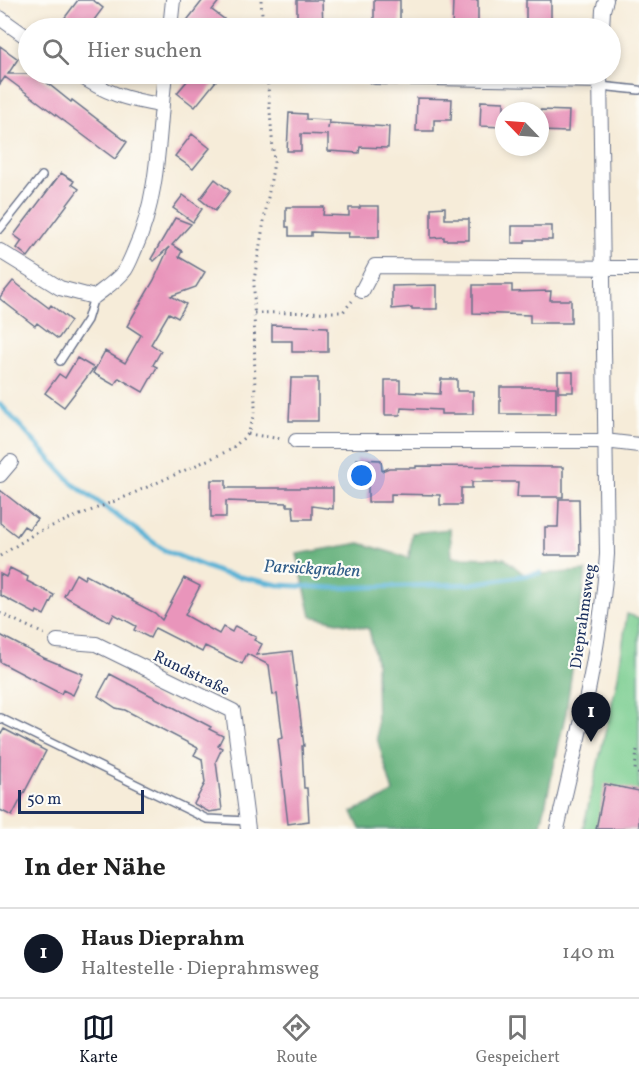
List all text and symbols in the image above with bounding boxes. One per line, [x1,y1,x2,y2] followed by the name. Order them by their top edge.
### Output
[18,18,621,84] search box
[39,35,72,68] icon: search
[87,36,202,67] text: Hier suchen
[495,102,549,156] north arrow
[347,461,376,490] your location
[263,554,361,585] water label: Parsickgraben
[566,562,602,670] street label: Dieprahmsweg
[149,646,233,702] street label: Rundstraße
[572,692,610,742] pin: 1
[18,787,144,814] scale bar
[27,789,61,811] text: 50 m
[24,850,166,886] text: In der Nähe
[81,924,245,955] text: Haus Dieprahm
[39,939,48,967] text: 1
[562,939,615,967] text: 140 m
[81,955,319,983] text: Haltestelle · Dieprahmsweg
[79,1011,118,1069] tab: Karte
[276,1011,317,1069] tab: Route
[476,1011,560,1069] tab: Gespeichert

